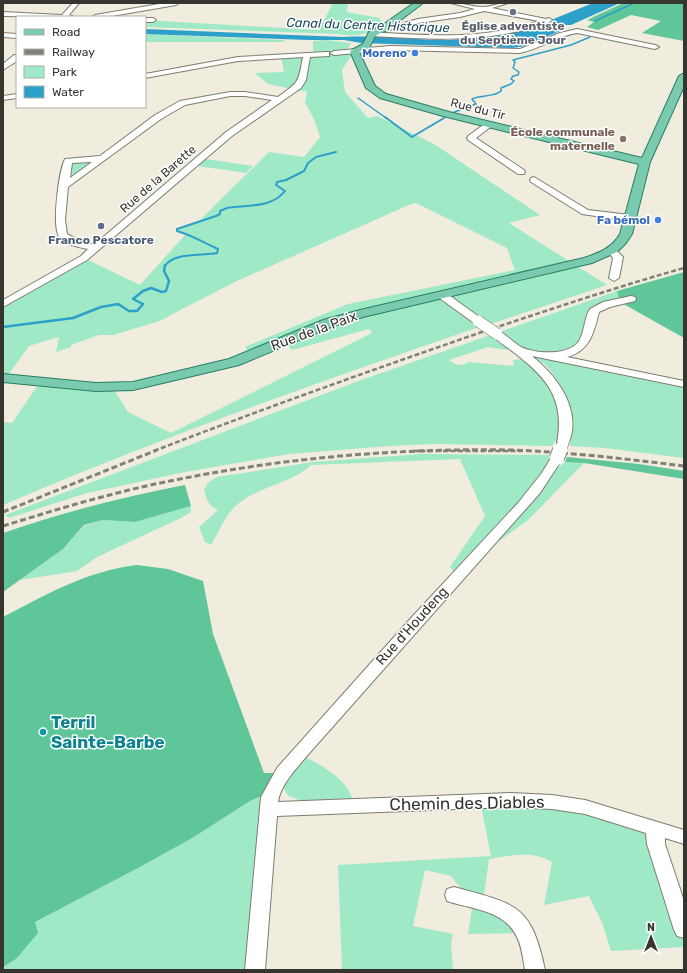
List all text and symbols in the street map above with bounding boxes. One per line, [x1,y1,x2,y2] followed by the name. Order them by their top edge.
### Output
[508,7,518,17] marker: Église adventiste du Septième Jour
[286,15,450,35] water label: Canal du Centre Historique
[16,16,146,108] legend
[460,19,566,47] place label: Église adventiste du Septième Jour
[52,25,80,39] text: Road
[52,45,95,59] text: Railway
[362,46,407,60] place label: Moreno
[410,48,420,58] marker: Moreno
[52,65,78,79] text: Park
[52,85,84,99] text: Water
[449,95,507,123] street label: Rue du Tir
[510,125,615,153] place label: École communale maternelle
[618,134,628,144] marker: École communale maternelle
[117,142,199,216] street label: Rue de la Barette
[597,213,650,227] place label: Fa bémol
[653,215,663,225] marker: Fa bémol
[96,221,106,231] marker: Franco Pescatore
[48,233,154,247] place label: Franco Pescatore
[269,307,360,354] street label: Rue de la Paix
[372,583,452,669] street label: Rue d'Houdeng
[51,712,165,752] place label: Terril Sainte-Barbe
[38,727,48,737] marker: Terril Sainte-Barbe
[389,792,545,814] street label: Chemin des Diables
[631,917,671,957] north arrow
[647,921,655,934] text: N

